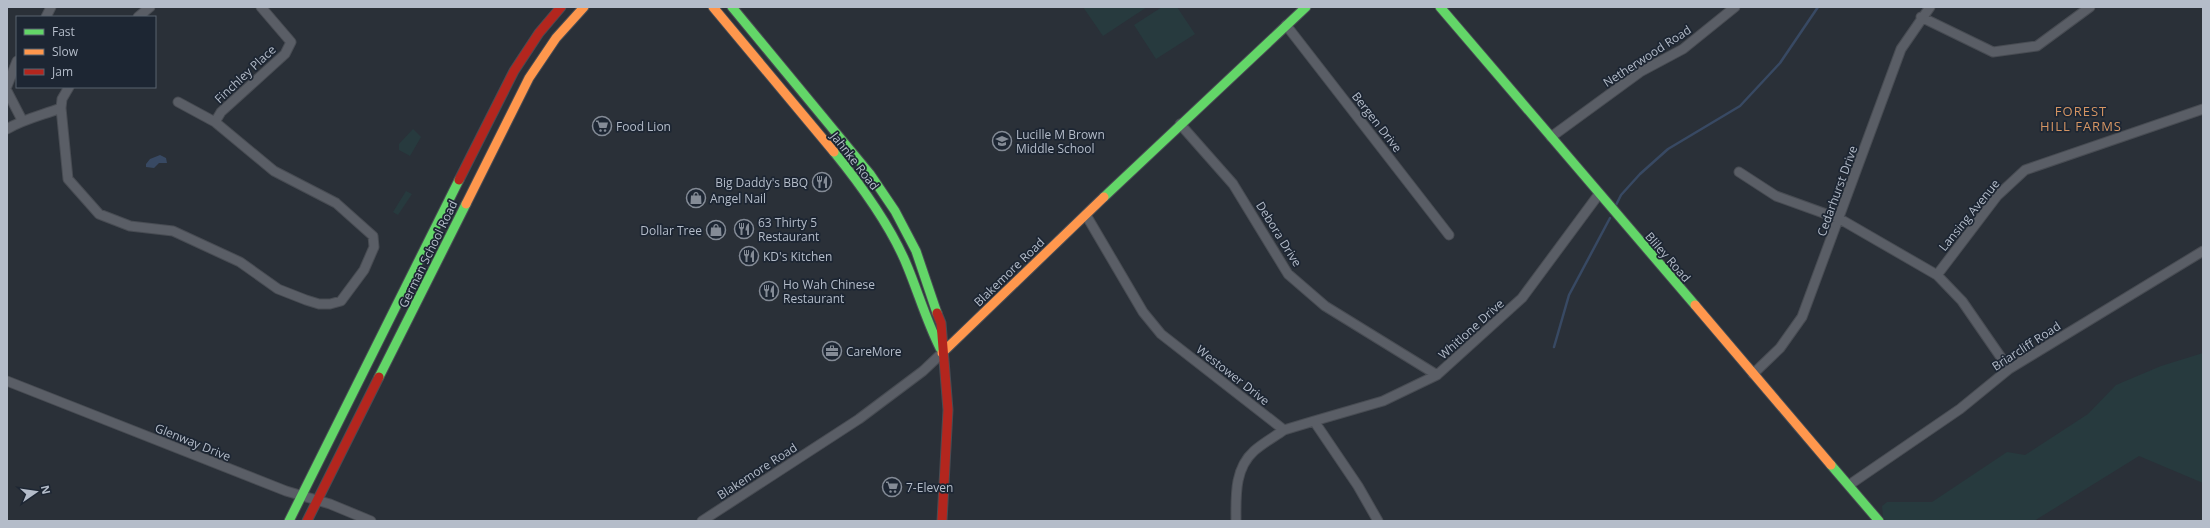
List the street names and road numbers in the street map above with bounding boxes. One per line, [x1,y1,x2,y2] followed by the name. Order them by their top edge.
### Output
[1600,21,1694,91] street label: Netherwood Road
[211,41,280,107] street label: Finchley Place
[1348,88,1406,156] street label: Bergen Drive
[826,128,883,194] street label: Jahnke Road
[1813,143,1861,239] street label: Cedarhurst Drive
[1935,175,2003,254] street label: Lansing Avenue
[395,197,461,311] street label: German School Road
[1252,198,1306,270] street label: Debora Drive
[1641,228,1695,286] street label: Bliley Road
[970,234,1048,310] street label: Blakemore Road
[1435,295,1508,363] street label: Whitlone Drive
[1988,317,2064,375] street label: Briarcliff Road
[1193,341,1273,409] street label: Westower Drive
[153,419,234,465] street label: Glenway Drive
[714,439,800,503] street label: Blakemore Road

